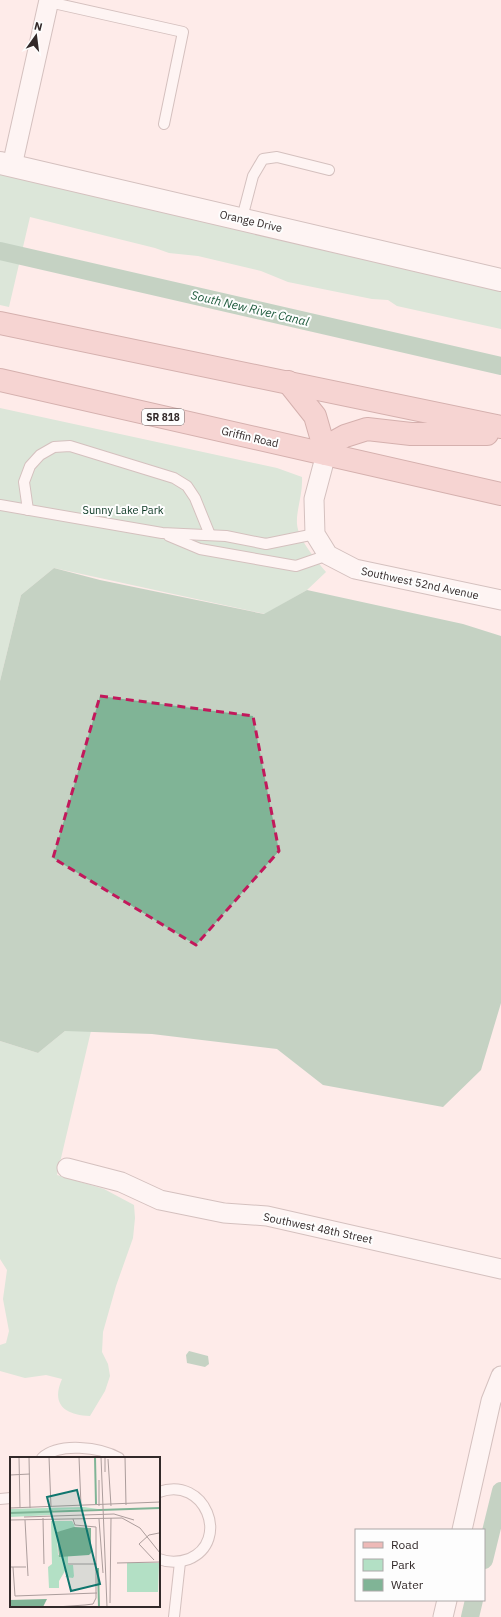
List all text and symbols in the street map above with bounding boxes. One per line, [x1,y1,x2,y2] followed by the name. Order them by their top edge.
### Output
[16,16,56,56] north arrow
[33,19,44,34] text: N
[218,207,284,235] street label: Orange Drive
[190,287,311,329] water label: South New River Canal
[142,409,184,425] road number: SR 818
[220,424,280,450] street label: Griffin Road
[82,503,164,517] park label: Sunny Lake Park
[360,564,480,602] street label: Southwest 52nd Avenue
[262,1210,374,1246] street label: Southwest 48th Street
[10,1457,160,1607] inset map
[355,1529,485,1601] legend
[391,1537,419,1552] text: Road
[391,1557,416,1572] text: Park
[391,1577,424,1592] text: Water

